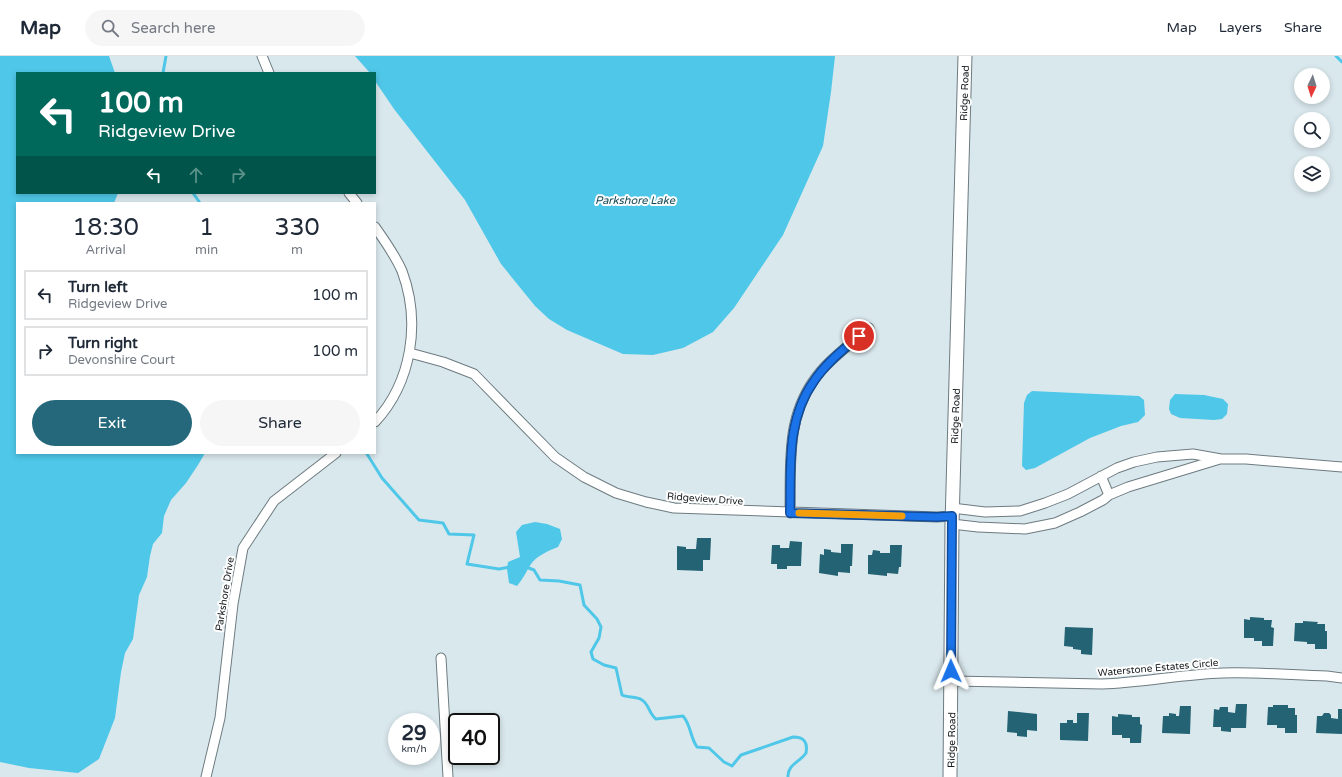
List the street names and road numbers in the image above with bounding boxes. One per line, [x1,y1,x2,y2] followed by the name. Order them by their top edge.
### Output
[958,65,972,121] street label: Ridge Road
[949,388,963,444] street label: Ridge Road
[666,490,744,508] street label: Ridgeview Drive
[213,556,237,632] street label: Parkshore Drive
[1097,657,1219,679] street label: Waterstone Estates Circle
[946,712,958,768] street label: Ridge Road

